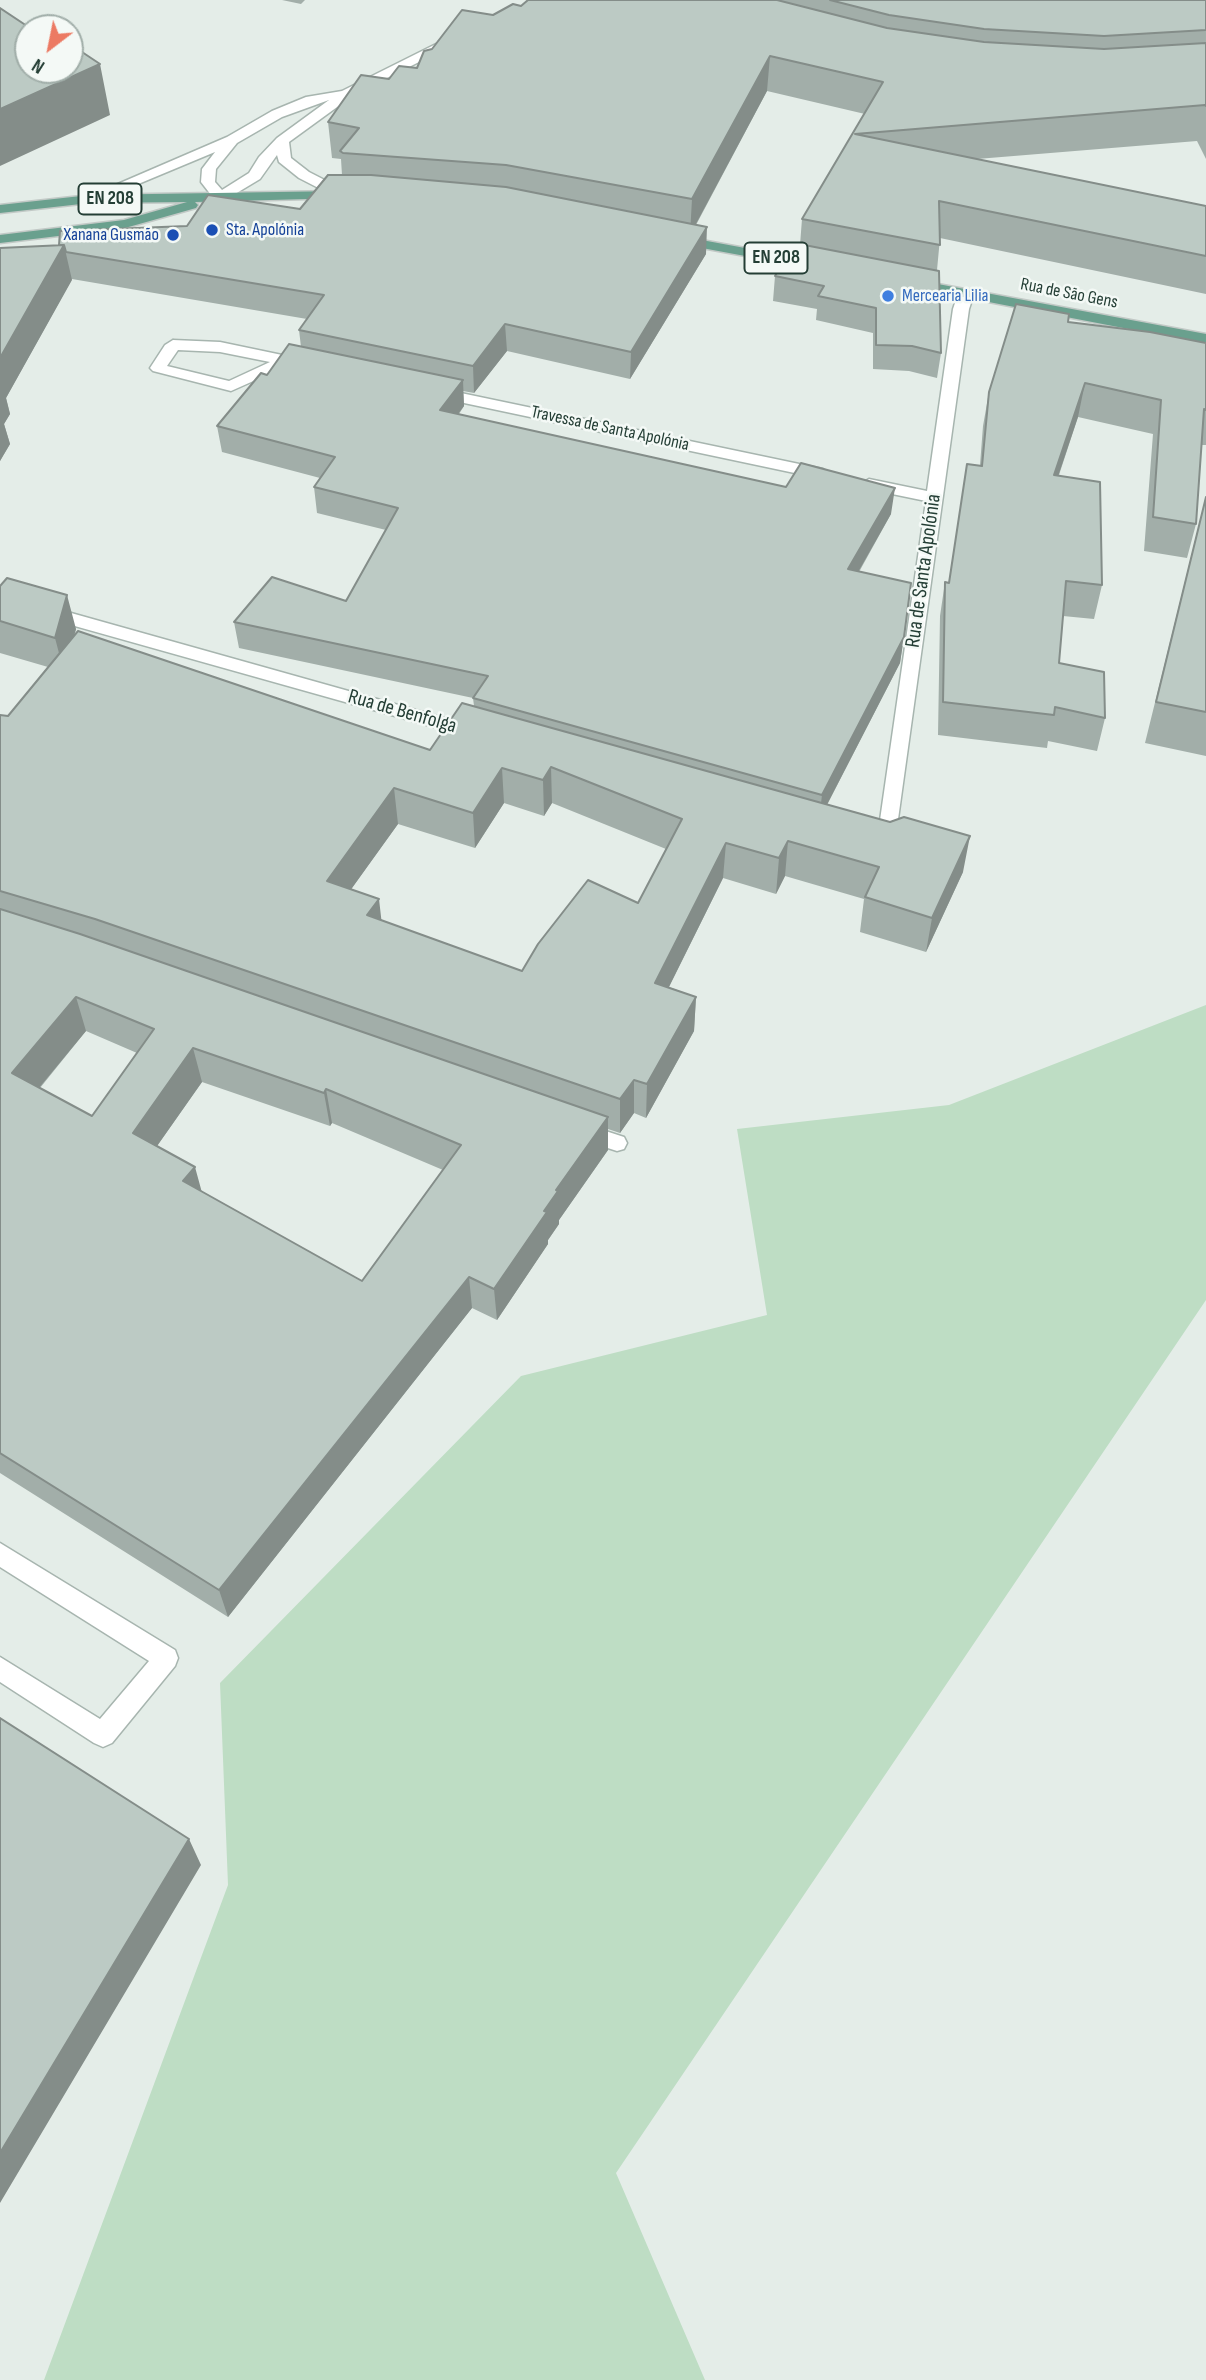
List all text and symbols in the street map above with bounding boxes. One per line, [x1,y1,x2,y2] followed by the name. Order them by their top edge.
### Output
[14,14,84,84] north arrow
[28,53,49,78] text: N
[78,183,142,214] road number: EN 208
[226,219,304,241] place label: Sta. Apolónia
[204,222,220,238] marker: Sta. Apolónia
[64,224,159,246] place label: Xanana Gusmão
[165,227,181,243] marker: Xanana Gusmão
[744,242,808,274] road number: EN 208
[1019,274,1119,314] street label: Rua de São Gens
[902,285,988,307] place label: Mercearia Lilia
[880,288,896,304] marker: Mercearia Lilia
[529,402,691,456] street label: Travessa de Santa Apolónia
[901,493,947,649] street label: Rua de Santa Apolónia
[345,685,459,739] street label: Rua de Benfolga

